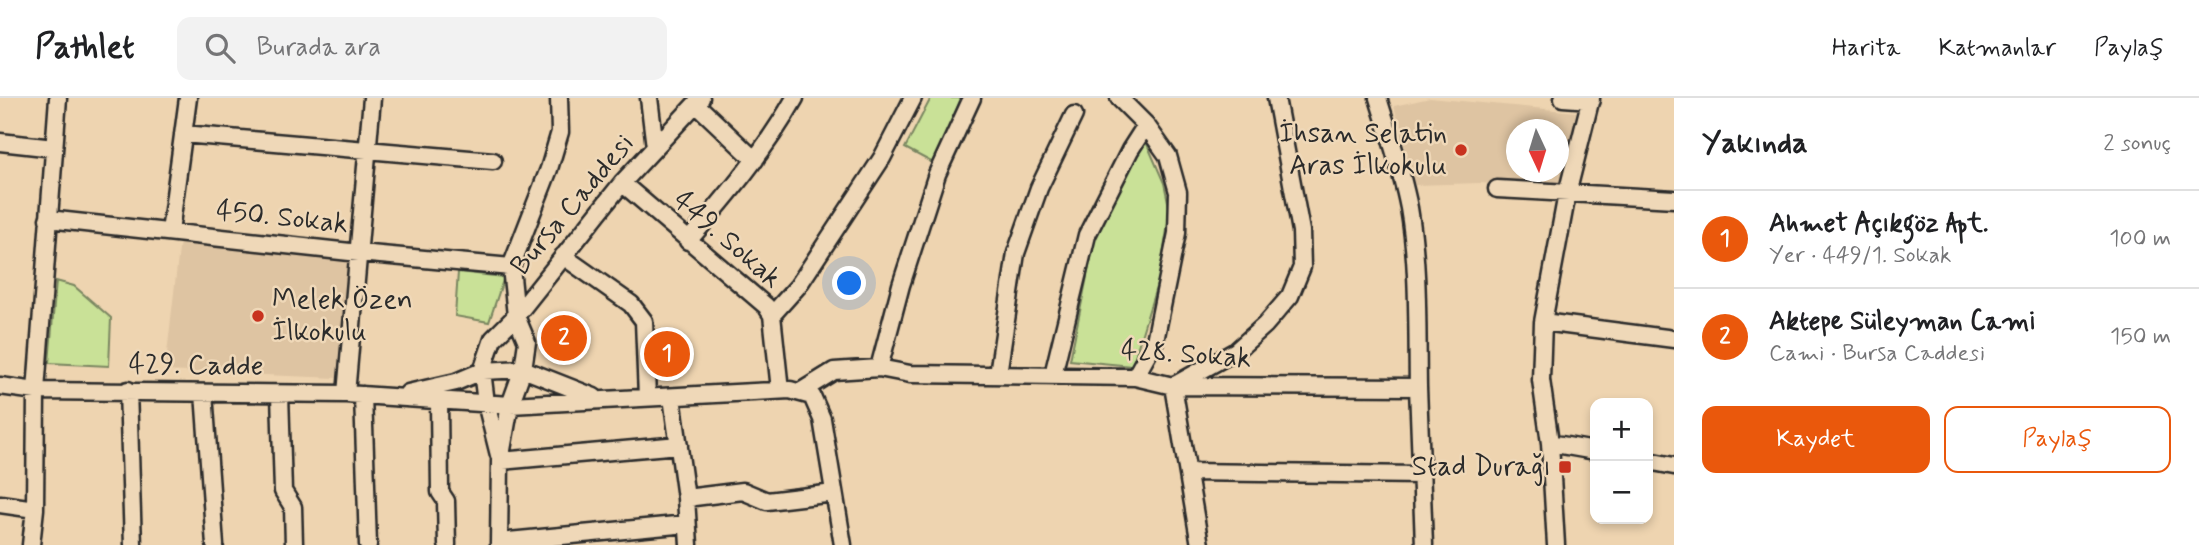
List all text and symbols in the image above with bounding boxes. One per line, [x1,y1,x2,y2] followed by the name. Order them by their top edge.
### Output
[177,17,667,80] search box
[35,26,135,70] text: Pathlet
[201,29,239,67] icon: search
[257,31,381,65] text: Burada ara
[1832,33,1900,64] text: Harita
[1938,33,2056,64] text: Katmanlar
[2094,33,2164,64] text: Paylaş
[1279,116,1447,185] place label: İhsan Selatin Aras İlkokulu
[1506,119,1569,182] north arrow
[1702,124,1808,163] text: Yakında
[503,126,643,284] street label: Bursa Caddesi
[2103,129,2171,159] text: 2 sonuç
[1453,142,1469,158] marker: İhsan Selatin Aras İlkokulu
[665,183,789,297] street label: 449. Sokak
[214,193,350,243] street label: 450. Sokak
[1769,207,1988,241] text: Ahmet Açıkgöz Apt.
[1720,224,1730,254] text: 1
[2109,224,2171,254] text: 100 m
[1769,241,1951,271] text: Yer · 449/1. Sokak
[832,266,866,300] your location
[272,282,413,351] place label: Melek Özen İlkokulu
[1769,305,2036,339] text: Aktepe Süleyman Cami
[250,308,266,324] marker: Melek Özen İlkokulu
[541,312,587,364] pin: 2
[1719,322,1731,352] text: 2
[2110,322,2171,352] text: 150 m
[644,328,690,380] pin: 1
[1120,332,1252,378] street label: 428. Sokak
[1769,339,1985,369] text: Cami · Bursa Caddesi
[128,346,264,386] street label: 429. Cadde
[1590,398,1653,524] map controls
[1590,398,1653,461] button: +
[1702,406,1930,473] button: Kaydet
[1944,406,2171,473] button: Paylaş
[1412,449,1551,486] place label: Stad Durağı
[1557,459,1573,475] marker: Stad Durağı
[1590,461,1653,524] button: −

